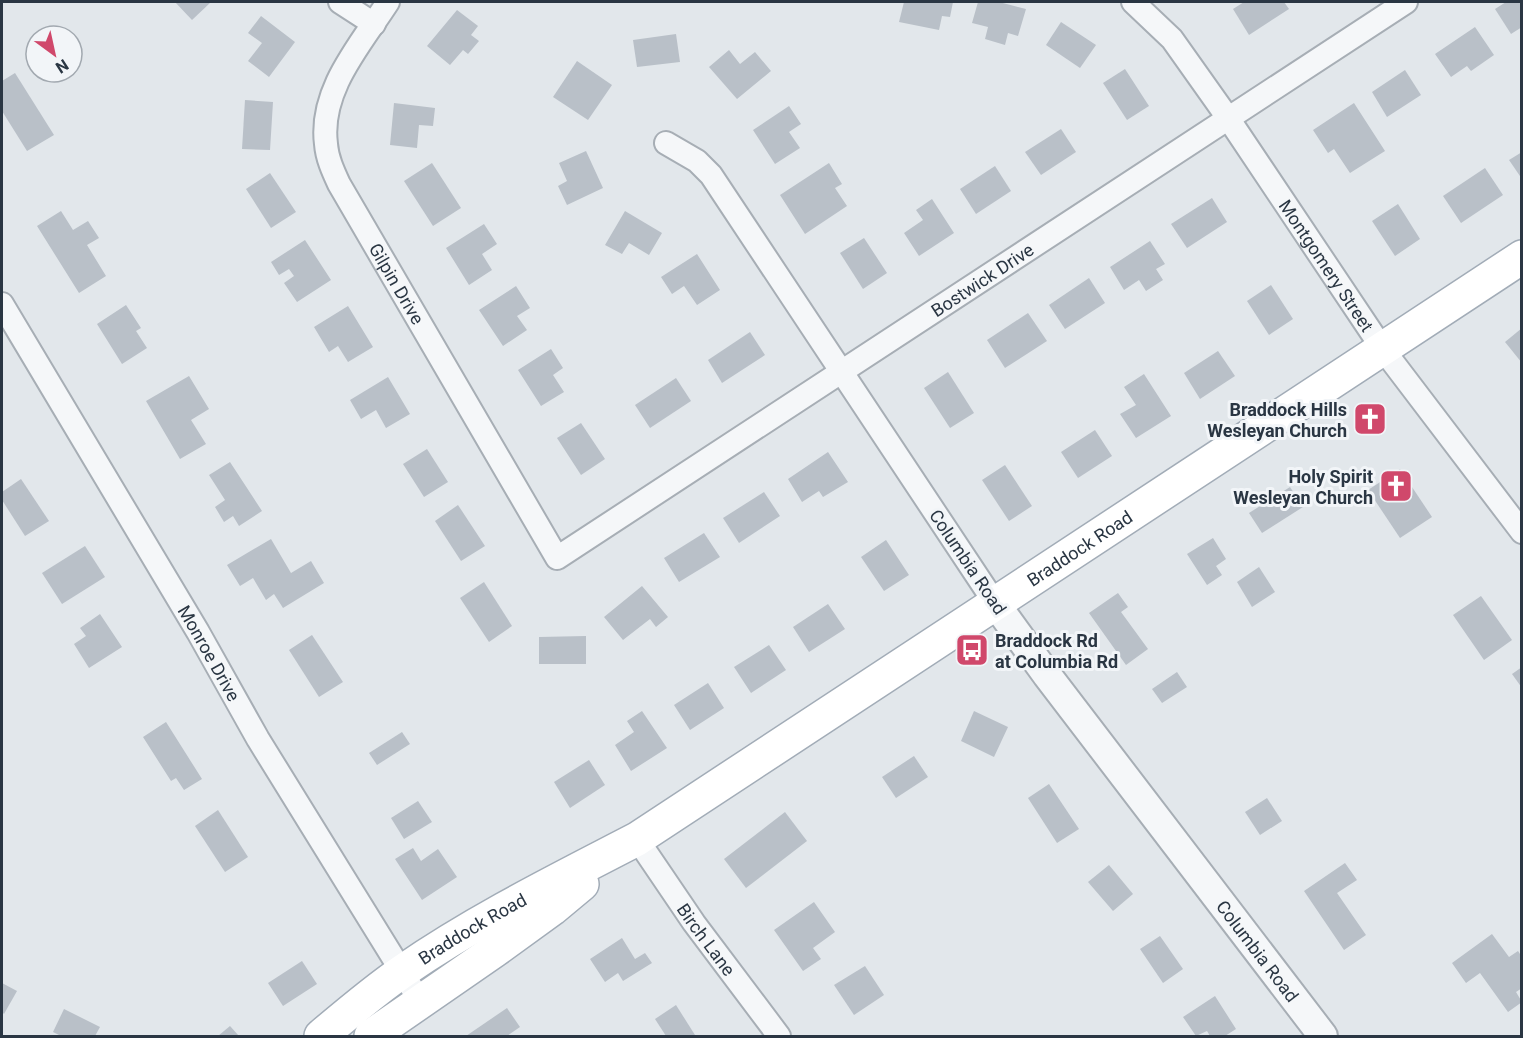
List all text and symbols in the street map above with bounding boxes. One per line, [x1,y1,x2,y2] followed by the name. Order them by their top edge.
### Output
[24,24,84,84] north arrow
[52,55,72,77] text: N
[1275,195,1378,335] street label: Montgomery Street
[927,238,1037,321] street label: Bostwick Drive
[365,239,429,328] street label: Gilpin Drive
[1207,399,1347,441] place label: Braddock Hills Wesleyan Church
[1352,401,1388,437] church icon: Braddock Hills Wesleyan Church
[1233,466,1373,508] place label: Holy Spirit Wesleyan Church
[1378,468,1414,504] church icon: Holy Spirit Wesleyan Church
[925,506,1011,618] street label: Columbia Road
[1023,506,1136,590] street label: Braddock Road
[174,601,245,704] street label: Monroe Drive
[995,630,1118,672] place label: Braddock Rd at Columbia Rd
[954,632,990,668] bus stop icon: Braddock Rd at Columbia Rd
[414,888,530,968] street label: Braddock Road
[1212,896,1303,1006] street label: Columbia Road
[673,899,740,979] street label: Birch Lane

